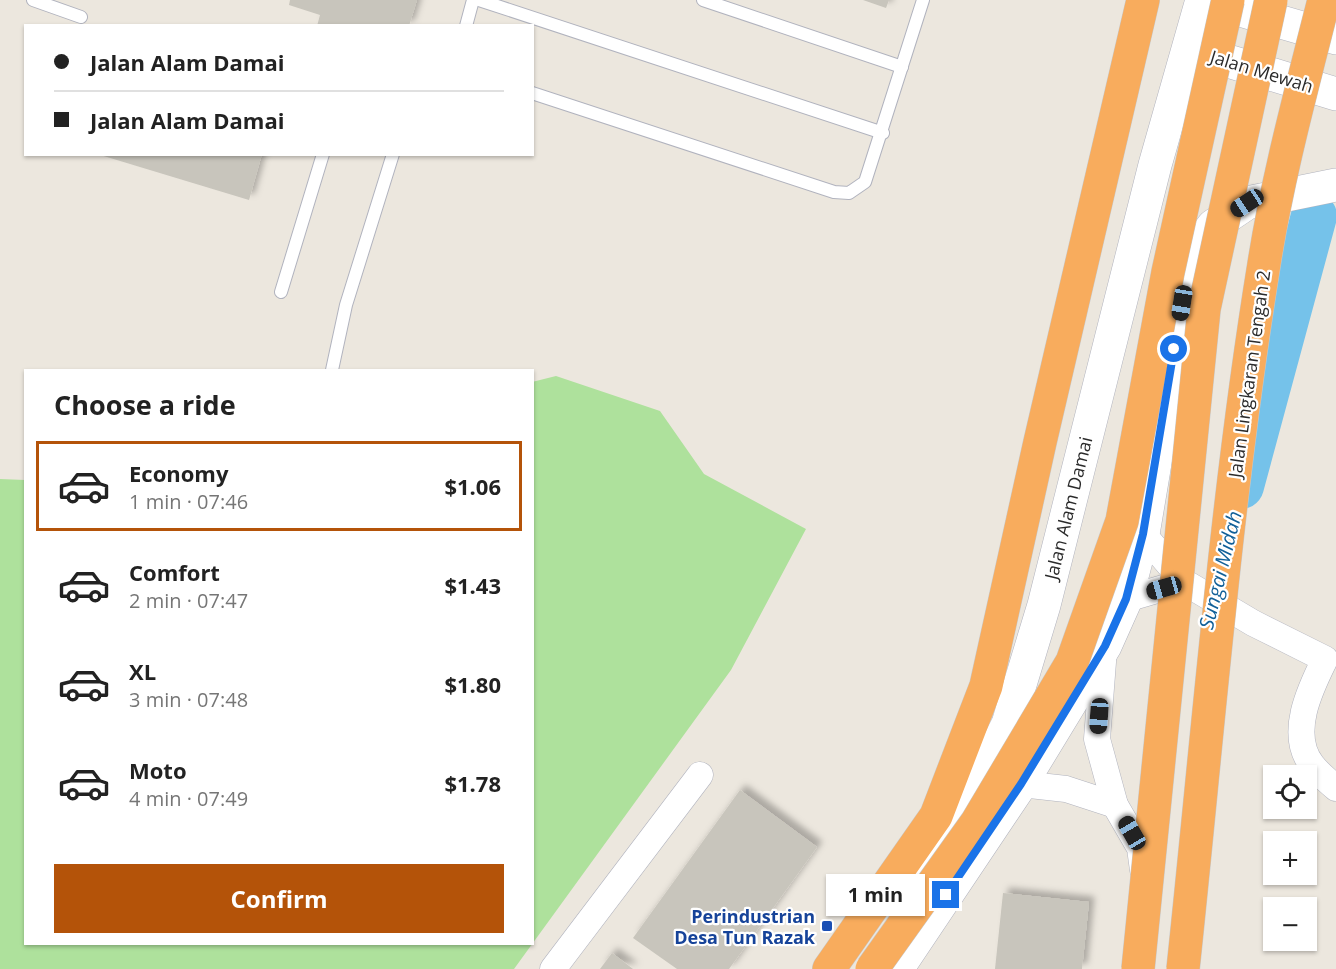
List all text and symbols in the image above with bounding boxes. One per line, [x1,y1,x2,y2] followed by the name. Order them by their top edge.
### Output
[1206,43,1316,98] street label: Jalan Mewah
[90,47,284,77] text: Jalan Alam Damai
[90,105,284,135] text: Jalan Alam Damai
[1227,186,1267,220] car
[1222,269,1275,481] street label: Jalan Lingkaran Tengah 2
[1170,284,1194,322] car
[1160,335,1187,362] route start
[54,386,236,423] text: Choose a ride
[1038,434,1097,584] street label: Jalan Alam Damai
[129,458,228,488] text: Economy
[57,459,111,513] icon: car
[444,471,501,501] text: $1.06
[129,488,248,515] text: 1 min · 07:46
[1192,508,1248,632] water label: Sungai Midah
[129,557,220,587] text: Comfort
[57,558,111,612] icon: car
[444,570,501,600] text: $1.43
[1144,574,1184,602] car
[129,587,248,614] text: 2 min · 07:47
[129,656,156,686] text: XL
[57,657,111,711] icon: car
[444,669,501,699] text: $1.80
[129,686,248,713] text: 3 min · 07:48
[1089,697,1109,735] car
[129,755,187,785] text: Moto
[57,756,111,810] icon: car
[1263,765,1317,951] map controls
[1263,765,1317,819] button: locate
[444,768,501,798] text: $1.78
[129,785,248,812] text: 4 min · 07:49
[1115,813,1149,853] car
[1263,831,1317,885] button: +
[54,864,504,933] button: Confirm
[826,874,925,916] callout: 1 min
[848,881,903,908] text: 1 min
[932,881,959,908] route end
[1263,897,1317,951] button: −
[674,904,816,949] place label: Perindustrian Desa Tun Razak
[820,919,834,933] marker: Perindustrian Desa Tun Razak

